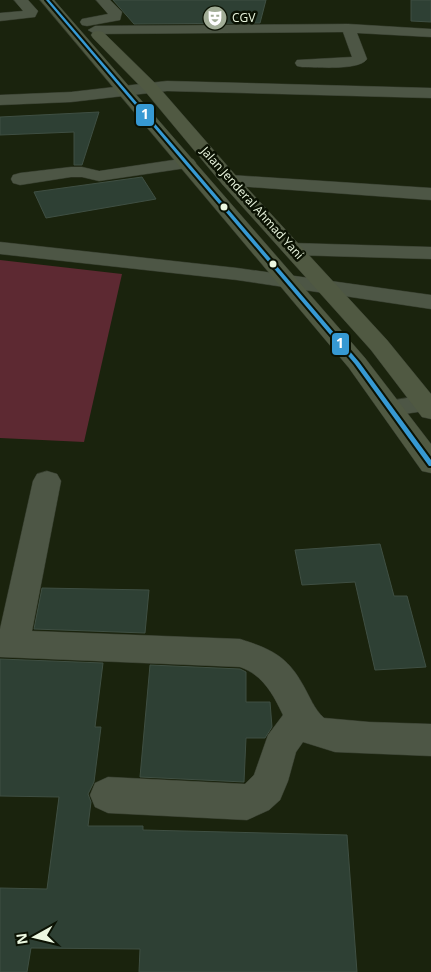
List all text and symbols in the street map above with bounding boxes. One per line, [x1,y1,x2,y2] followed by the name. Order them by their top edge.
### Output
[202,5,228,31] theatre icon: CGV
[232,9,256,26] place label: CGV
[135,103,155,127] line badge: 1
[141,104,149,123] text: 1
[196,142,308,263] street label: Jalan Jenderal Ahmad Yani
[219,202,229,212] unlabelled marker
[268,259,278,269] unlabelled marker
[331,332,350,356] line badge: 1
[336,333,344,352] text: 1
[10,912,60,962] north arrow
[11,932,32,946] text: N

